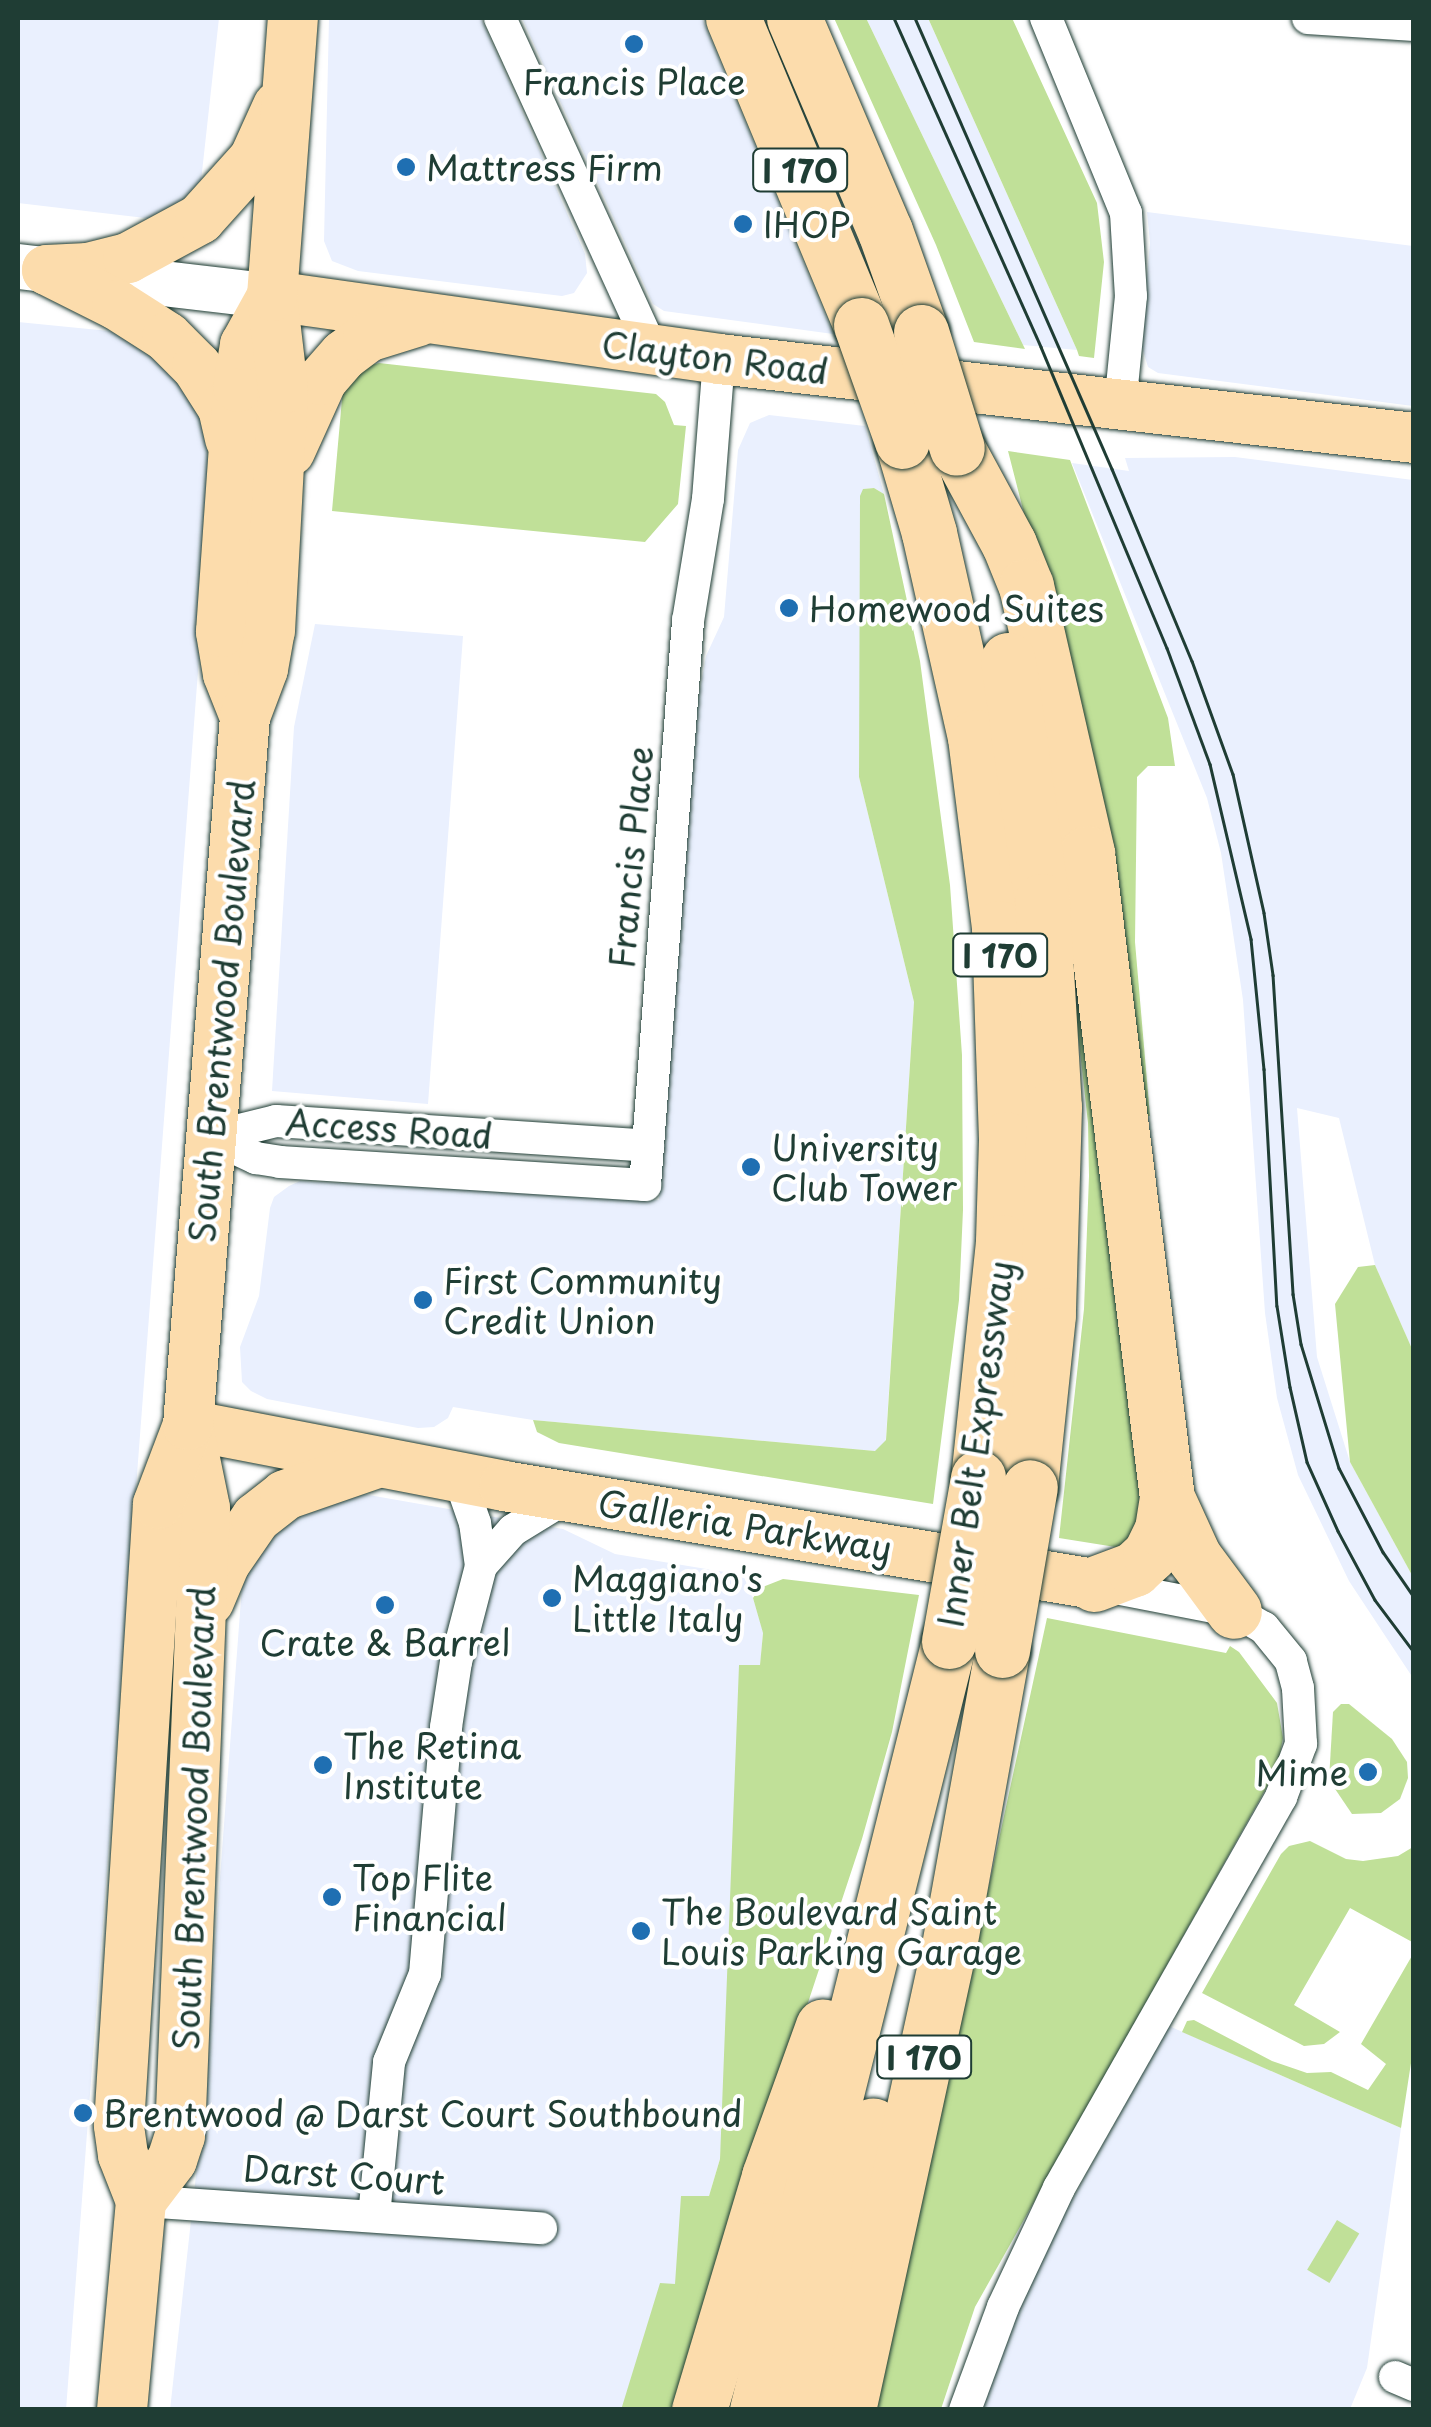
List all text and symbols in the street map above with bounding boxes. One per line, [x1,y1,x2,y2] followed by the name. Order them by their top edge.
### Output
[623,33,645,55] marker: Francis Place
[522,60,746,102] place label: Francis Place
[750,143,850,197] road number: I 170
[426,146,663,188] place label: Mattress Firm
[395,156,417,178] marker: Mattress Firm
[763,203,851,245] place label: IHOP
[732,213,754,235] marker: IHOP
[600,322,830,392] street label: Clayton Road
[809,587,1105,629] place label: Homewood Suites
[778,597,800,619] marker: Homewood Suites
[599,744,661,970] street label: Francis Place
[180,776,262,1246] street label: South Brentwood Boulevard
[950,928,1050,982] road number: I 170
[284,1100,494,1156] street label: Access Road
[771,1126,955,1208] place label: University Club Tower
[740,1156,762,1178] marker: University Club Tower
[928,1256,1022,1632] street label: Inner Belt Expressway
[443,1259,724,1341] place label: First Community Credit Union
[412,1289,434,1311] marker: First Community Credit Union
[595,1481,895,1569] street label: Galleria Parkway
[572,1557,763,1639] place label: Maggiano's Little Italy
[164,1584,222,2052] street label: South Brentwood Boulevard
[541,1587,563,1609] marker: Maggiano's Little Italy
[374,1594,396,1616] marker: Crate & Barrel
[261,1621,509,1663] place label: Crate & Barrel
[343,1724,523,1806] place label: The Retina Institute
[1255,1751,1348,1793] place label: Mime
[312,1754,334,1776] marker: The Retina Institute
[1357,1761,1379,1783] marker: Mime
[352,1856,507,1938] place label: Top Flite Financial
[321,1886,343,1908] marker: Top Flite Financial
[661,1890,1026,1972] place label: The Boulevard Saint Louis Parking Garage
[630,1920,652,1942] marker: The Boulevard Saint Louis Parking Garage
[874,2030,974,2084] road number: I 170
[103,2092,746,2134] place label: Brentwood @ Darst Court Southbound
[72,2102,94,2124] marker: Brentwood @ Darst Court Southbound
[242,2146,446,2202] street label: Darst Court

